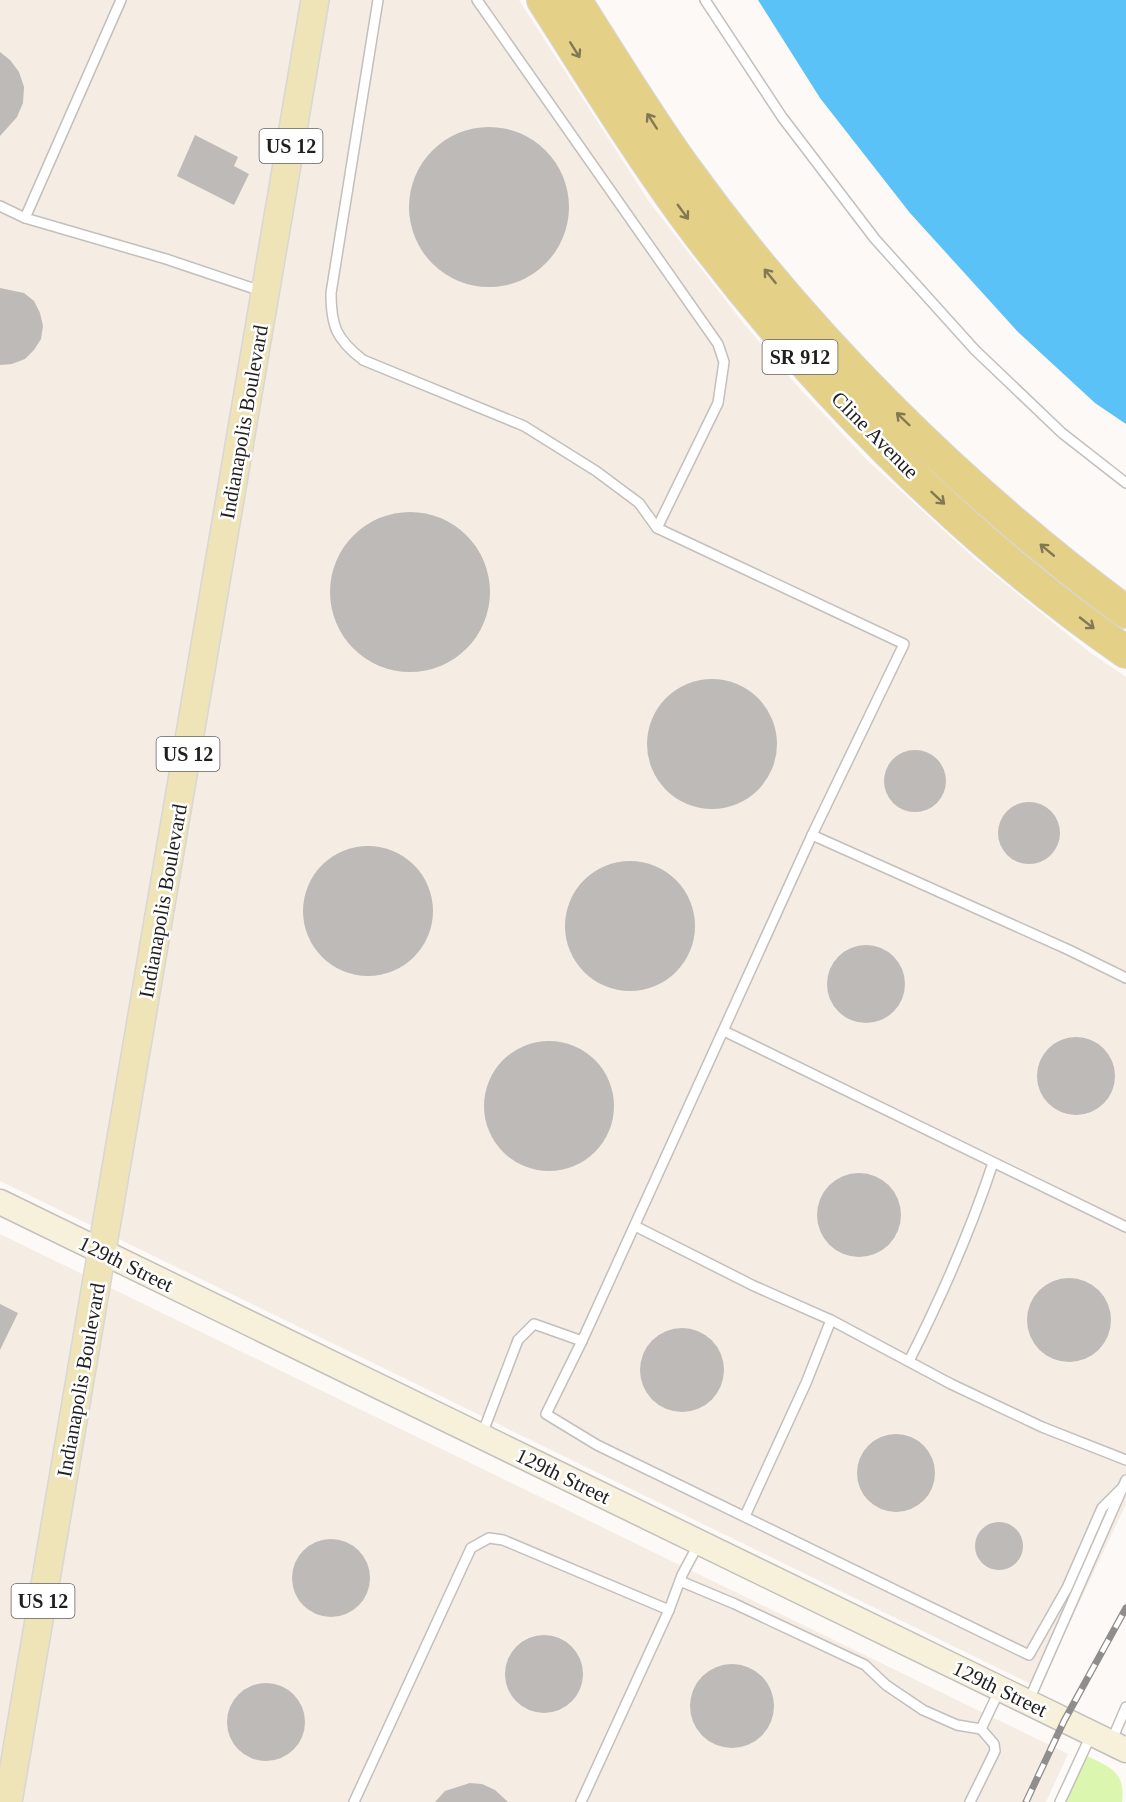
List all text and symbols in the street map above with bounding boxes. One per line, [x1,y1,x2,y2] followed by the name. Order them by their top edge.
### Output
[569,41,581,58] one-way arrow
[646,112,659,129] one-way arrow
[260,129,322,163] road number: US 12
[676,203,689,219] one-way arrow
[763,268,776,284] one-way arrow
[215,323,273,521] street label: Indianapolis Boulevard
[762,340,838,374] road number: SR 912
[826,386,924,484] street label: Cline Avenue
[895,411,910,426] one-way arrow
[931,490,946,505] one-way arrow
[1040,543,1055,557] one-way arrow
[1079,617,1095,629] one-way arrow
[156,737,219,771] road number: US 12
[134,802,192,1000] street label: Indianapolis Boulevard
[75,1231,177,1297] street label: 129th Street
[52,1281,110,1479] street label: Indianapolis Boulevard
[512,1443,614,1509] street label: 129th Street
[12,1584,74,1618] road number: US 12
[949,1656,1051,1722] street label: 129th Street

